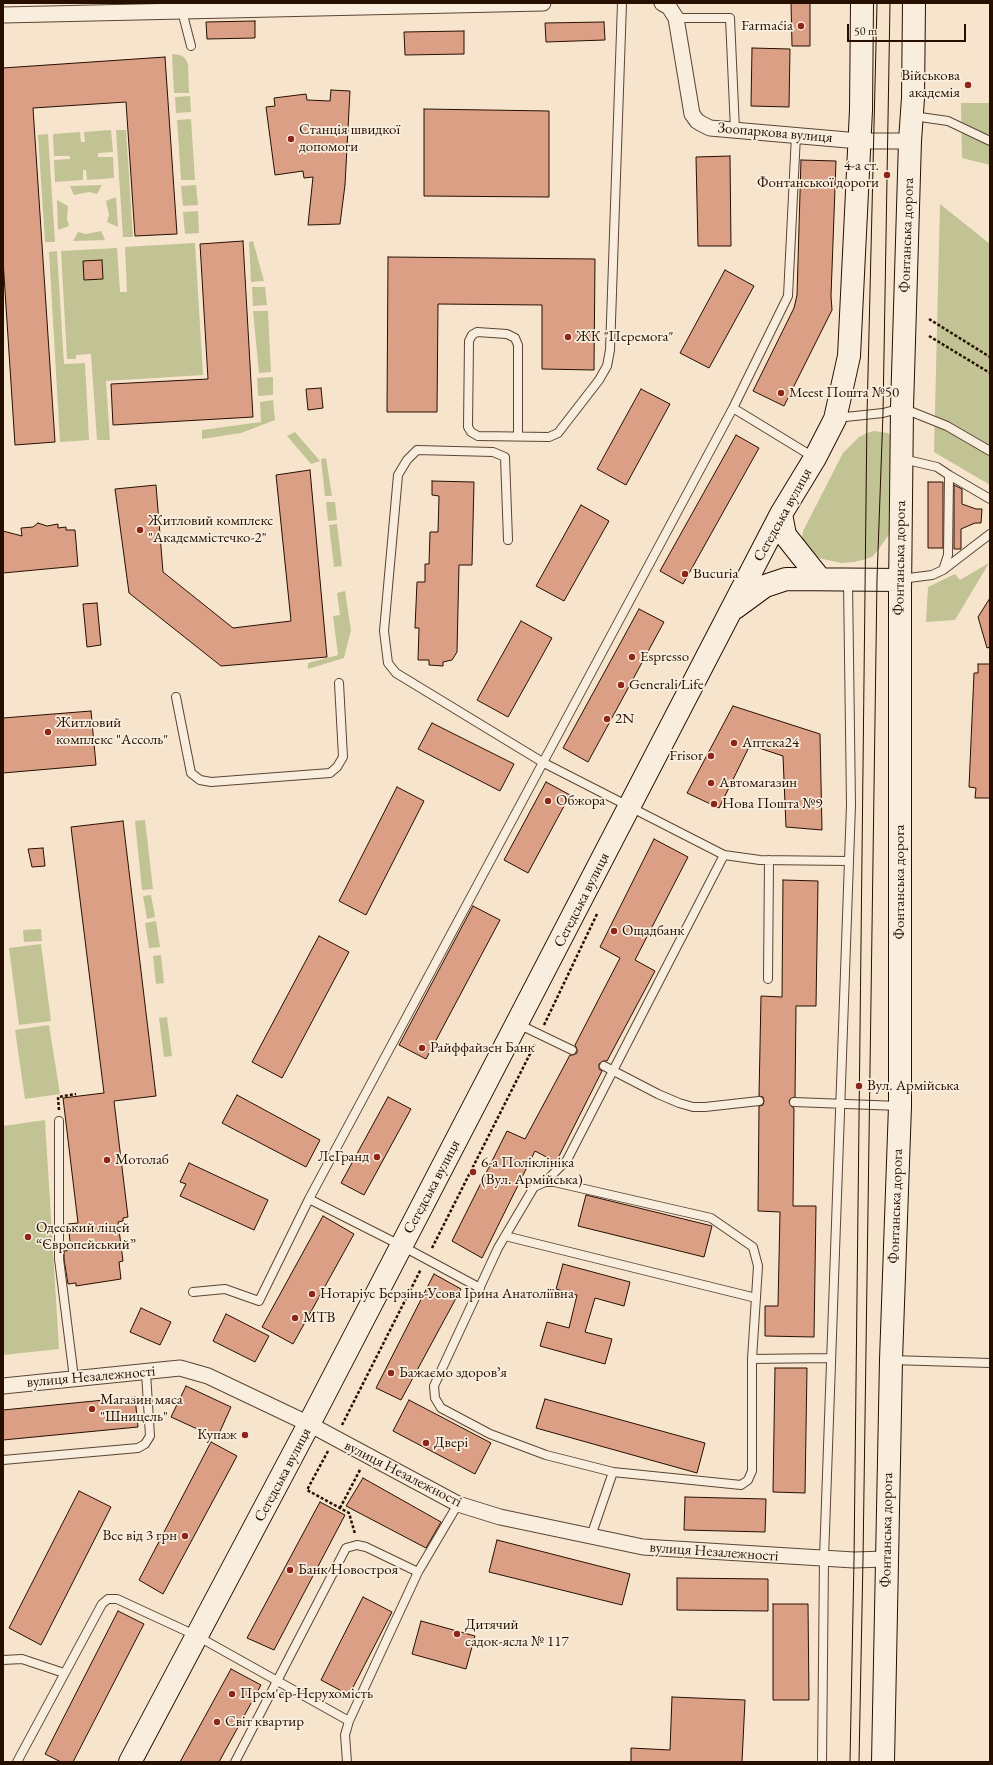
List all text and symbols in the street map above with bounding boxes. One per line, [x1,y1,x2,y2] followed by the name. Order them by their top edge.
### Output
[849,16,968,42] scale bar
[741,17,793,35] place label: Farmaćia
[796,21,806,31] marker: Farmaćia
[854,23,877,39] text: 50 m
[901,67,960,102] place label: Військова академія
[963,80,973,90] marker: Військова академія
[717,119,833,147] street label: Зоопаркова вулиця
[299,121,400,156] place label: Станція швидкої допомоги
[286,134,296,144] marker: Станція швидкої допомоги
[757,157,879,192] place label: 4-а ст. Фонтанської дороги
[882,170,892,180] marker: 4-а ст. Фонтанської дороги
[896,177,918,293] street label: Фонтанська дорога
[576,328,674,346] place label: ЖК "Перемога"
[563,332,573,342] marker: ЖК "Перемога"
[789,384,899,402] place label: Meest Пошта №50
[776,388,786,398] marker: Meest Пошта №50
[750,465,816,565] street label: Сегедська вулиця
[890,500,910,616] street label: Фонтанська дорога
[148,512,273,547] place label: Житловий комплекс "Академмістечко-2"
[135,525,145,535] marker: Житловий комплекс "Академмістечко-2"
[693,565,738,583] place label: Bucuria
[680,569,690,579] marker: Bucuria
[640,648,689,666] place label: Espresso
[627,652,637,662] marker: Espresso
[629,676,704,694] place label: Generali Life
[616,680,626,690] marker: Generali Life
[615,710,634,728] place label: 2N
[56,714,168,749] place label: Житловий комплекс "Ассоль"
[602,714,612,724] marker: 2N
[43,727,53,737] marker: Житловий комплекс "Ассоль"
[742,734,799,752] place label: Аптека24
[729,738,739,748] marker: Аптека24
[669,747,703,765] place label: Frisor
[706,751,716,761] marker: Frisor
[719,774,797,792] place label: Автомагазин
[706,778,716,788] marker: Автомагазин
[556,792,605,810] place label: Обжора
[722,795,822,813] place label: Нова Пошта №9
[543,796,553,806] marker: Обжора
[709,799,719,809] marker: Нова Пошта №9
[891,824,909,940] street label: Фонтанська дорога
[550,850,614,950] street label: Сегедська вулиця
[622,922,684,940] place label: Ощадбанк
[609,926,619,936] marker: Ощадбанк
[430,1039,535,1057] place label: Райффайзен Банк
[417,1043,427,1053] marker: Райффайзен Банк
[867,1077,959,1095] place label: Вул. Армійська
[854,1081,864,1091] marker: Вул. Армійська
[400,1137,464,1237] street label: Сегедська вулиця
[318,1148,369,1166] place label: ЛеГранд
[885,1148,907,1264] street label: Фонтанська дорога
[115,1151,169,1169] place label: Мотолаб
[372,1152,382,1162] marker: ЛеГранд
[481,1154,583,1189] place label: 6-а Поліклініка (Вул. Армійська)
[102,1155,112,1165] marker: Мотолаб
[468,1167,478,1177] marker: 6-а Поліклініка (Вул. Армійська)
[36,1219,136,1254] place label: Одеський ліцей “Європейський”
[23,1232,33,1242] marker: Одеський ліцей “Європейський”
[320,1285,574,1303] place label: Нотаріус Берзінь-Усова Ірина Анатоліївна
[307,1289,317,1299] marker: Нотаріус Берзінь-Усова Ірина Анатоліївна
[303,1309,335,1327] place label: МТВ
[290,1313,300,1323] marker: МТВ
[26,1362,156,1392] street label: вулиця Незалежності
[399,1364,507,1382] place label: Бажаємо здоровʼя
[386,1368,396,1378] marker: Бажаємо здоровʼя
[100,1391,183,1426] place label: Магазин мяса "Шницель"
[87,1404,97,1414] marker: Магазин мяса "Шницель"
[251,1425,315,1525] street label: Сегедська вулиця
[197,1426,237,1444] place label: Купаж
[240,1430,250,1440] marker: Купаж
[434,1434,468,1452] place label: Двері
[341,1437,465,1511] street label: вулиця Незалежності
[421,1438,431,1448] marker: Двері
[877,1472,897,1588] street label: Фонтанська дорога
[103,1527,177,1545] place label: Все від 3 грн
[180,1531,190,1541] marker: Все від 3 грн
[649,1539,779,1565] street label: вулиця Незалежності
[298,1561,398,1579] place label: Банк Новостроя
[285,1565,295,1575] marker: Банк Новостроя
[465,1616,569,1651] place label: Дитячий садок-ясла № 117
[452,1629,462,1639] marker: Дитячий садок-ясла № 117
[240,1685,373,1703] place label: Прем'єр-Нерухомість
[227,1689,237,1699] marker: Прем'єр-Нерухомість
[225,1713,304,1731] place label: Світ квартир
[212,1717,222,1727] marker: Світ квартир

